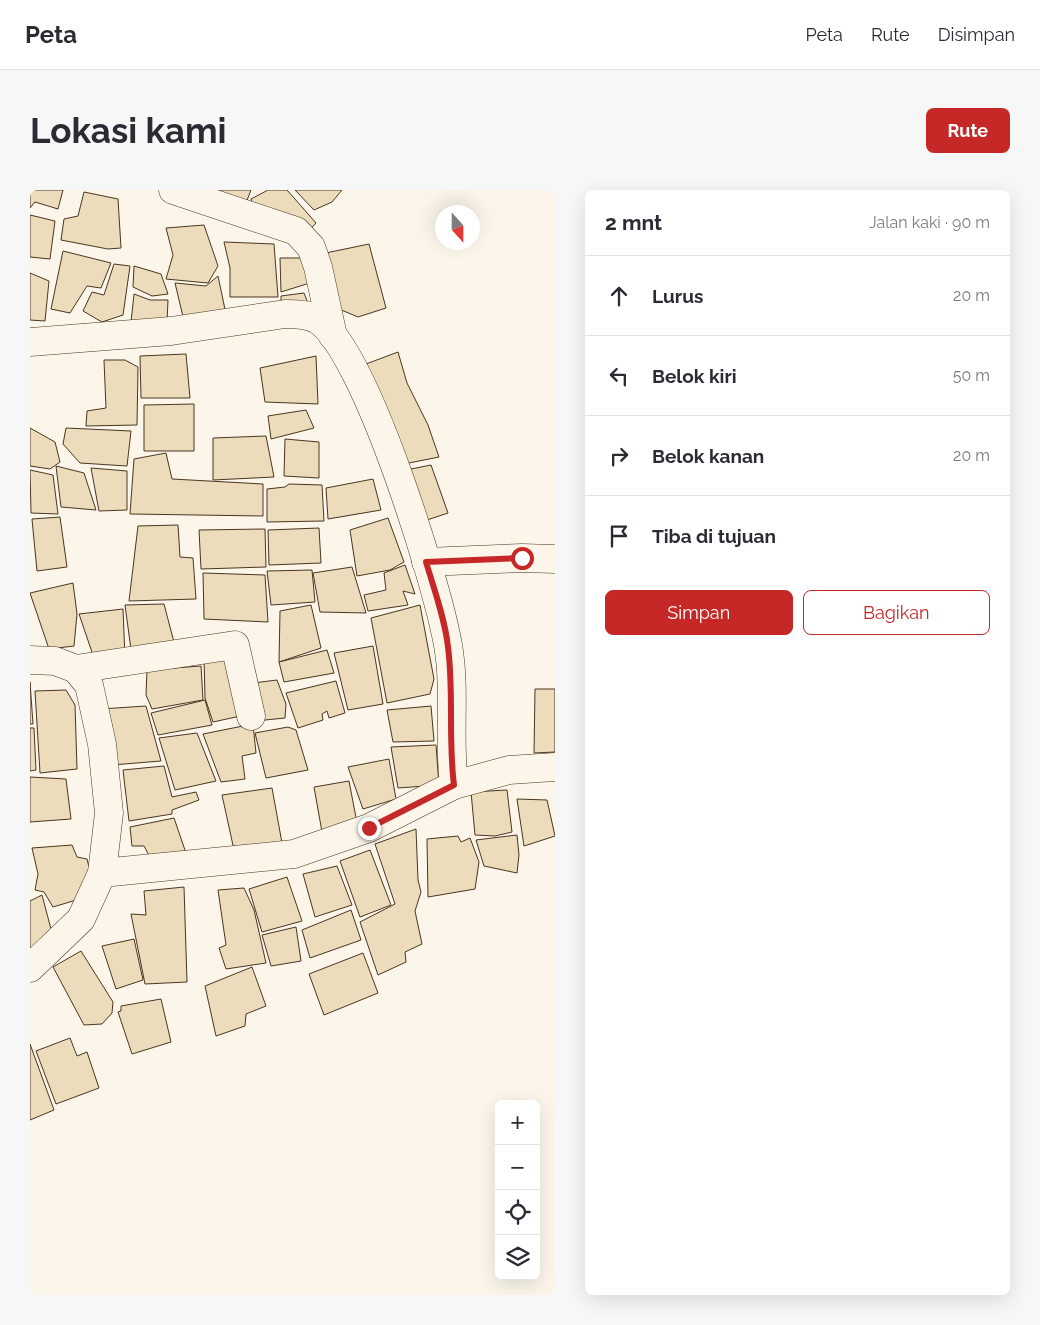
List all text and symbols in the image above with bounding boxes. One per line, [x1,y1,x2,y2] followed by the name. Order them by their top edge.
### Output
[25,20,77,49] text: Peta
[806,24,843,45] text: Peta
[871,24,910,45] text: Rute
[938,24,1015,45] text: Disimpan
[926,108,1010,153] button: Rute
[30,110,227,151] text: Lokasi kami
[435,205,480,250] north arrow
[605,210,662,235] text: 2 mnt
[869,213,990,232] text: Jalan kaki · 90 m
[605,282,633,310] icon: ahead
[652,285,703,307] text: Lurus
[953,286,990,305] text: 20 m
[605,362,633,390] icon: left
[652,365,737,387] text: Belok kiri
[953,366,990,385] text: 50 m
[605,442,633,470] icon: right
[652,445,764,467] text: Belok kanan
[953,446,990,465] text: 20 m
[605,522,633,550] icon: arrive
[652,525,776,547] text: Tiba di tujuan
[511,547,534,570] route start
[605,590,793,635] button: Simpan
[803,590,990,635] button: Bagikan
[358,817,381,840] route end
[495,1100,540,1280] map controls
[495,1100,540,1145] button: +
[495,1145,540,1190] button: −
[495,1190,540,1235] button: locate
[495,1235,540,1280] button: layers

